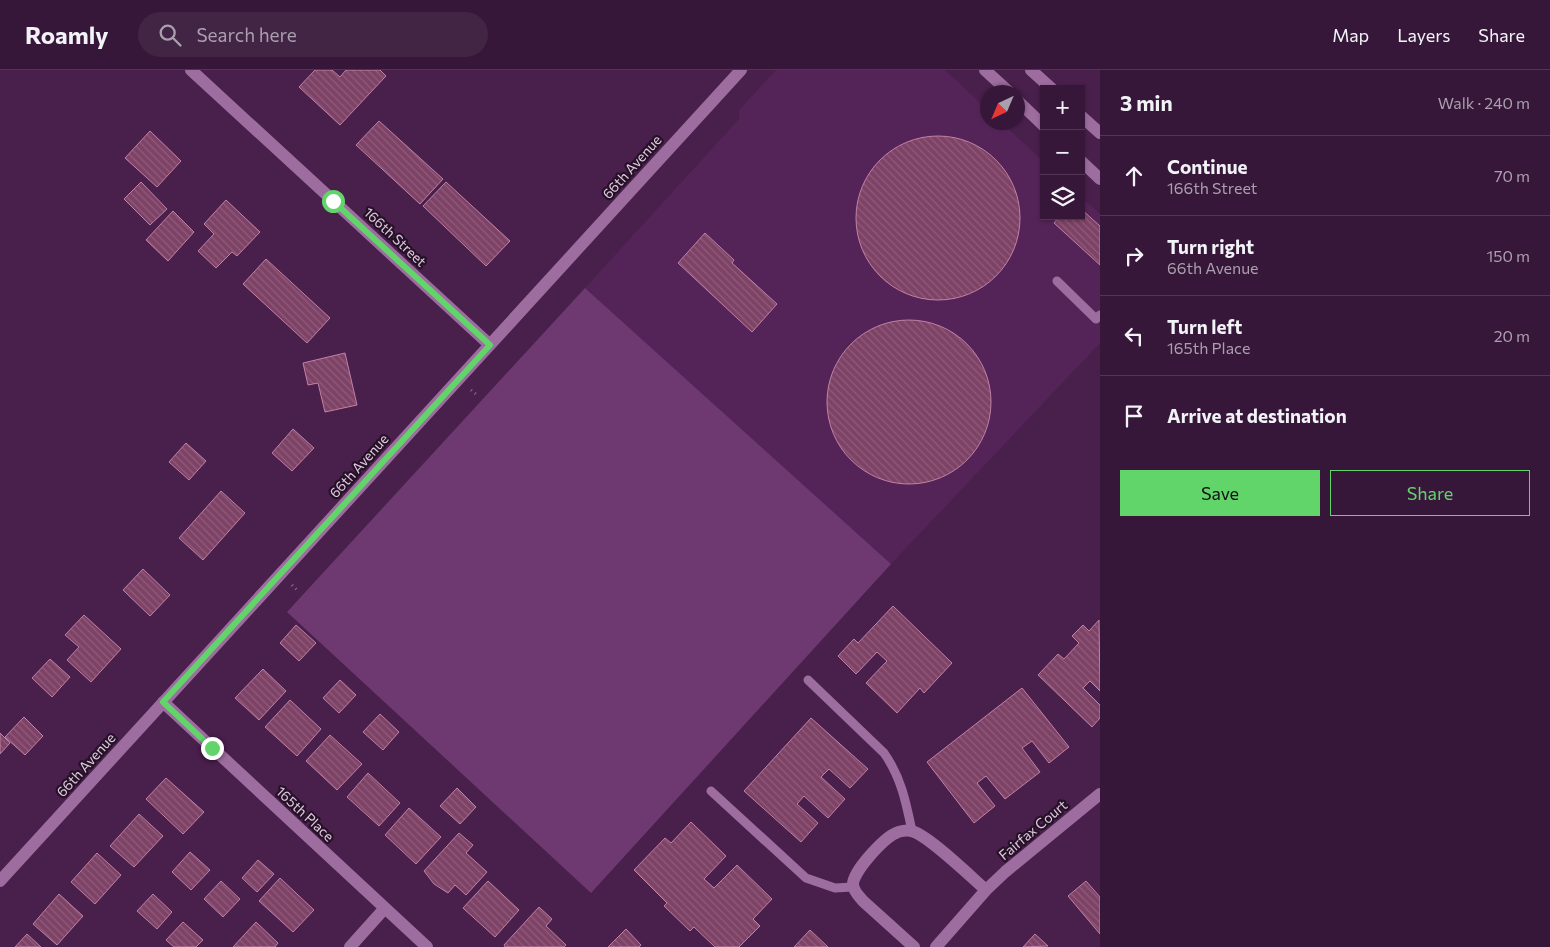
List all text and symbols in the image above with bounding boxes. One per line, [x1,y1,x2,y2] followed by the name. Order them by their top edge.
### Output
[138,12,488,57] search box
[25,20,108,49] text: Roamly
[156,21,184,49] icon: search
[196,23,297,46] text: Search here
[1332,24,1369,46] text: Map
[1397,24,1450,46] text: Layers
[1478,24,1525,46] text: Share
[980,85,1025,130] north arrow
[1040,85,1085,220] map controls
[1040,85,1085,130] button: +
[1120,90,1173,115] text: 3 min
[1438,93,1530,112] text: Walk · 240 m
[1040,130,1085,175] button: −
[599,131,665,202] street label: 66th Avenue
[1167,155,1247,178] text: Continue
[1120,162,1148,190] icon: ahead
[1494,166,1530,185] text: 70 m
[1040,175,1085,220] button: layers
[1167,178,1257,197] text: 166th Street
[322,190,345,213] route start
[361,203,430,270] street label: 166th Street
[1167,235,1254,258] text: Turn right
[1120,242,1148,270] icon: right
[1487,246,1530,265] text: 150 m
[1167,258,1259,277] text: 66th Avenue
[1167,315,1242,338] text: Turn left
[1120,322,1148,350] icon: left
[1494,326,1530,345] text: 20 m
[1167,338,1250,357] text: 165th Place
[1120,402,1148,430] icon: arrive
[1167,404,1347,427] text: Arrive at destination
[326,430,392,501] street label: 66th Avenue
[1120,470,1320,516] button: Save
[1330,470,1530,516] button: Share
[53,729,119,800] street label: 66th Avenue
[201,737,224,760] route end
[273,783,338,845] street label: 165th Place
[995,796,1071,863] street label: Fairfax Court

